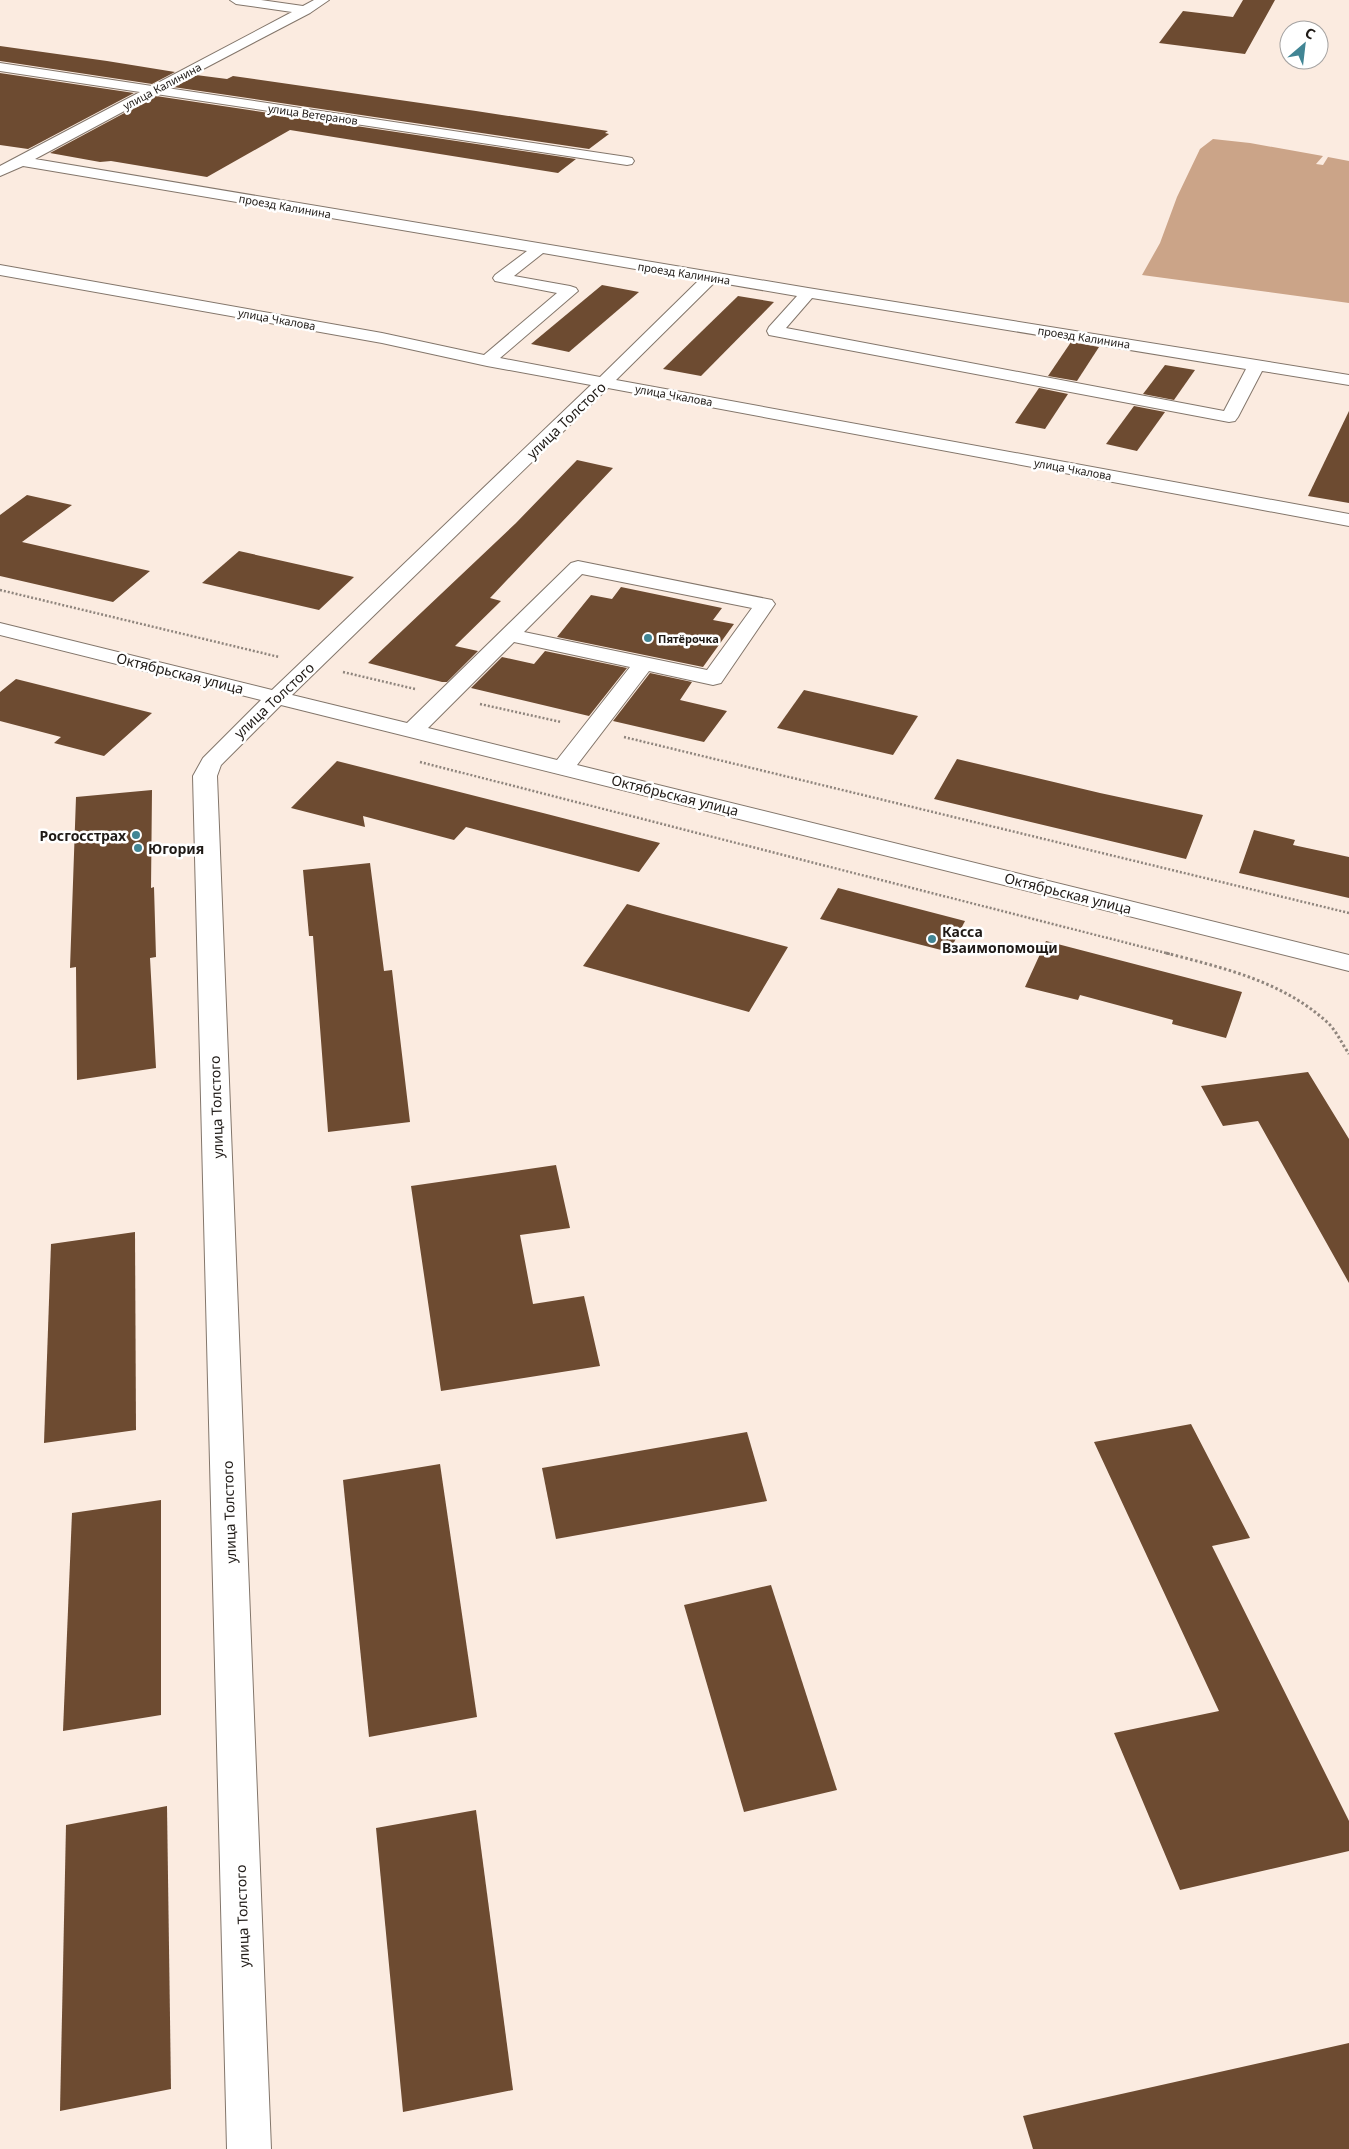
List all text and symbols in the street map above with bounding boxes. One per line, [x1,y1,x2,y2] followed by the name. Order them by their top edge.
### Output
[1279,20,1329,70] north arrow
[1302,23,1319,44] text: С
[120,59,204,113] street label: улица Калинина
[267,100,359,128] street label: улица Ветеранов
[238,190,332,222] street label: проезд Калинина
[637,258,731,288] street label: проезд Калинина
[237,305,317,333] street label: улица Чкалова
[1037,322,1131,352] street label: проезд Калинина
[522,377,610,463] street label: улица Толстого
[634,381,714,409] street label: улица Чкалова
[1033,455,1113,483] street label: улица Чкалова
[658,631,719,646] place label: Пятёрочка
[642,632,654,644] marker: Пятёрочка
[114,648,246,698] street label: Октябрьская улица
[230,658,318,742] street label: улица Толстого
[609,770,741,820] street label: Октябрьская улица
[40,826,127,845] place label: Росгосстрах
[130,829,142,841] marker: Росгосстрах
[148,839,204,858] place label: Югория
[132,842,144,854] marker: Югория
[1002,868,1134,918] street label: Октябрьская улица
[942,922,1058,957] place label: Касса Взаимопомощи
[926,933,938,945] marker: Касса Взаимопомощи
[205,1055,227,1159] street label: улица Толстого
[218,1460,240,1564] street label: улица Толстого
[231,1864,253,1968] street label: улица Толстого

